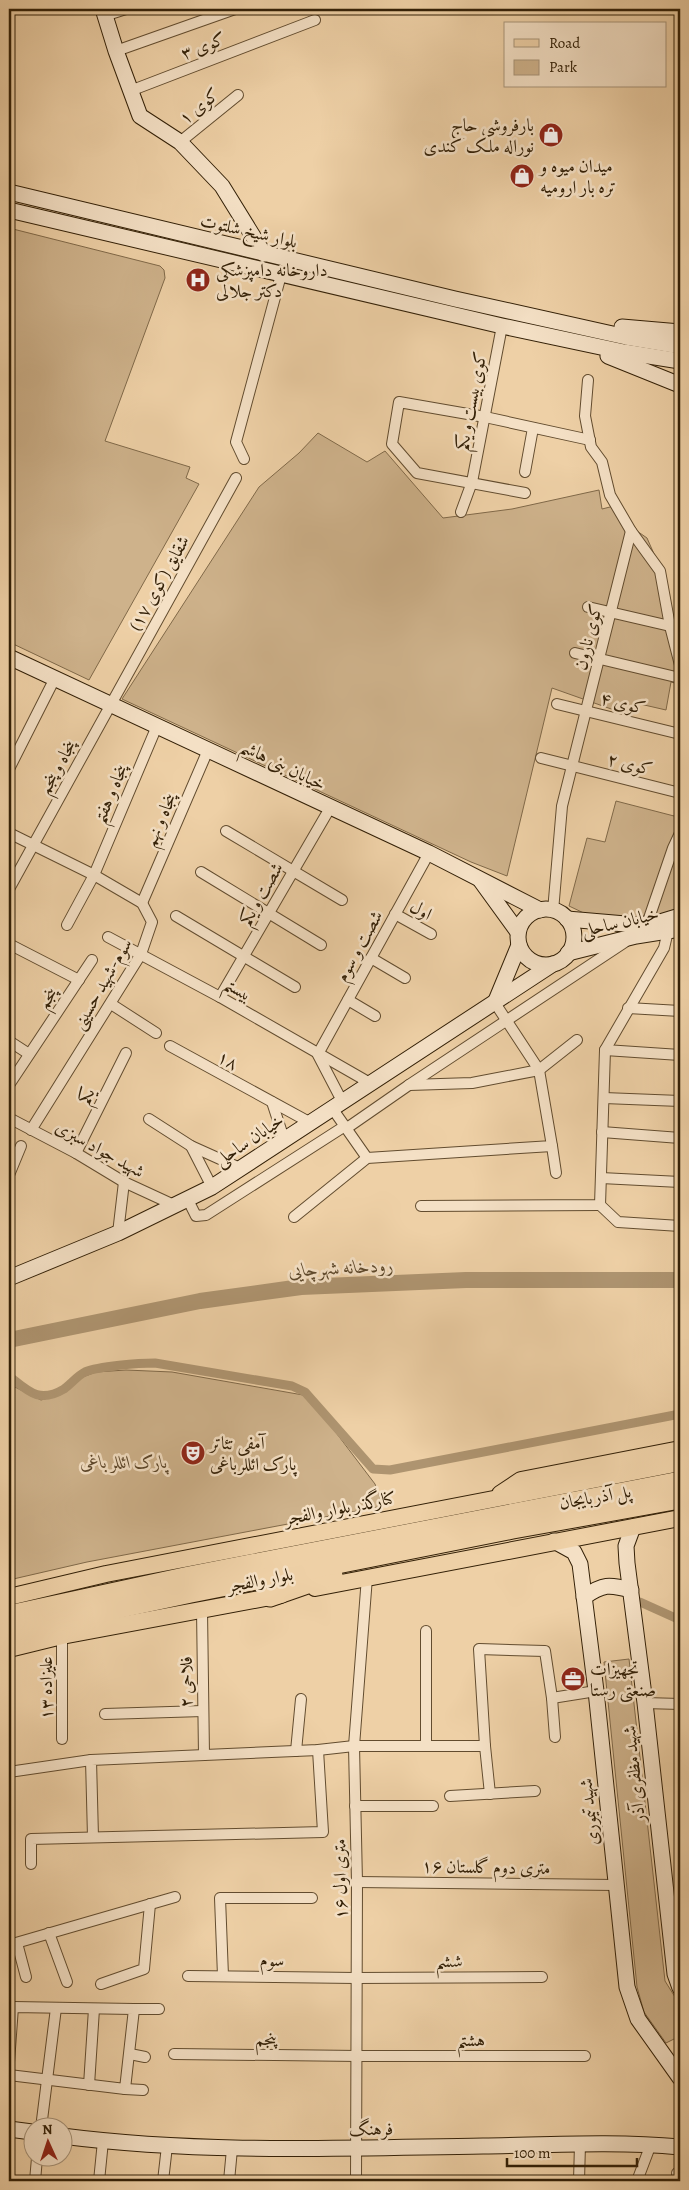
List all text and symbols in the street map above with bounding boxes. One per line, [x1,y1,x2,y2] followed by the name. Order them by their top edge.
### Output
[504,22,666,88] legend
[177,27,229,65] street label: کوی ۳
[549,33,581,53] text: Road
[549,57,578,77] text: Park
[174,82,224,130] street label: کوی ۱
[424,113,534,158] place label: بارفروشی حاج نوراله ملک کندی
[538,122,564,148] shop icon: بارفروشی حاج نوراله ملک کندی
[538,154,616,199] place label: میدان میوه و تره بار ارومیه
[509,163,535,189] shop icon: میدان میوه و تره بار ارومیه
[197,208,300,258] street label: بلوار شیخ شلتوت
[216,258,328,303] place label: داروخانه دامپزشکی دکتر جلالی
[185,267,211,293] hospital icon: داروخانه دامپزشکی دکتر جلالی
[450,349,497,453] street label: کوی بیست و یکم
[123,531,195,635] street label: شقایق (کوی ۱۷)
[568,601,608,673] street label: کوی نارون
[598,686,648,720] street label: کوی ۴
[32,734,87,801] street label: پنجاه و پنجم
[234,734,330,801] street label: خیابان بنی هاشم
[605,747,655,781] street label: کوی ۲
[87,760,139,830] street label: پنجاه و هفتم
[138,788,187,853] street label: پنجاه و نهم
[233,858,293,933] street label: شصت و یکم
[406,894,436,926] street label: اول
[579,901,661,944] street label: خیابان ساحلی
[330,906,392,988] street label: شصت و سوم
[66,934,141,1036] street label: سوم-شهید حسینی
[216,971,257,1012] street label: بیستم
[31,981,68,1016] street label: پنجم
[213,1044,243,1076] street label: ۱۸
[72,1082,105,1111] street label: یکم
[210,1108,289,1173] street label: خیابان ساحلی
[51,1115,149,1183] street label: شهید جواد سبزی
[288,1252,394,1284] water label: رودخانه شهرچایی
[208,1431,298,1477] place label: آمفی تئاتر پارک ائللرباغی
[180,1440,206,1466] theatre icon: آمفی تئاتر پارک ائللرباغی
[80,1450,169,1475] park label: پارک ائللر باغی
[557,1479,635,1516] street label: پل آذربایجان
[280,1484,398,1531] street label: کنارگذر بلوار والفجر
[223,1562,295,1599] street label: بلوار والفجر
[34,1656,58,1720] street label: ۱۳ علیزاده
[174,1656,198,1708] street label: فلاحی ۲
[590,1657,656,1703] place label: تجهیزات صنعتی رستا
[560,1666,586,1692] office icon: تجهیزات صنعتی رستا
[617,1724,651,1826] street label: شهید مظفری آذر
[574,1777,604,1847] street label: شهید تیموری
[327,1838,353,1920] street label: ۱۶ متری اول
[421,1854,551,1884] street label: ۱۶ متری دوم گلستان
[259,1948,284,1976] street label: سوم
[435,1949,463,1979] street label: ششم
[255,2027,278,2056] street label: پنجم
[457,2028,485,2058] street label: هشتم
[349,2117,393,2141] street label: فرهنگ
[22,2118,72,2168] north arrow
[42,2120,53,2139] text: N
[507,2135,636,2167] scale bar
[514,2143,551,2163] text: 100 m

